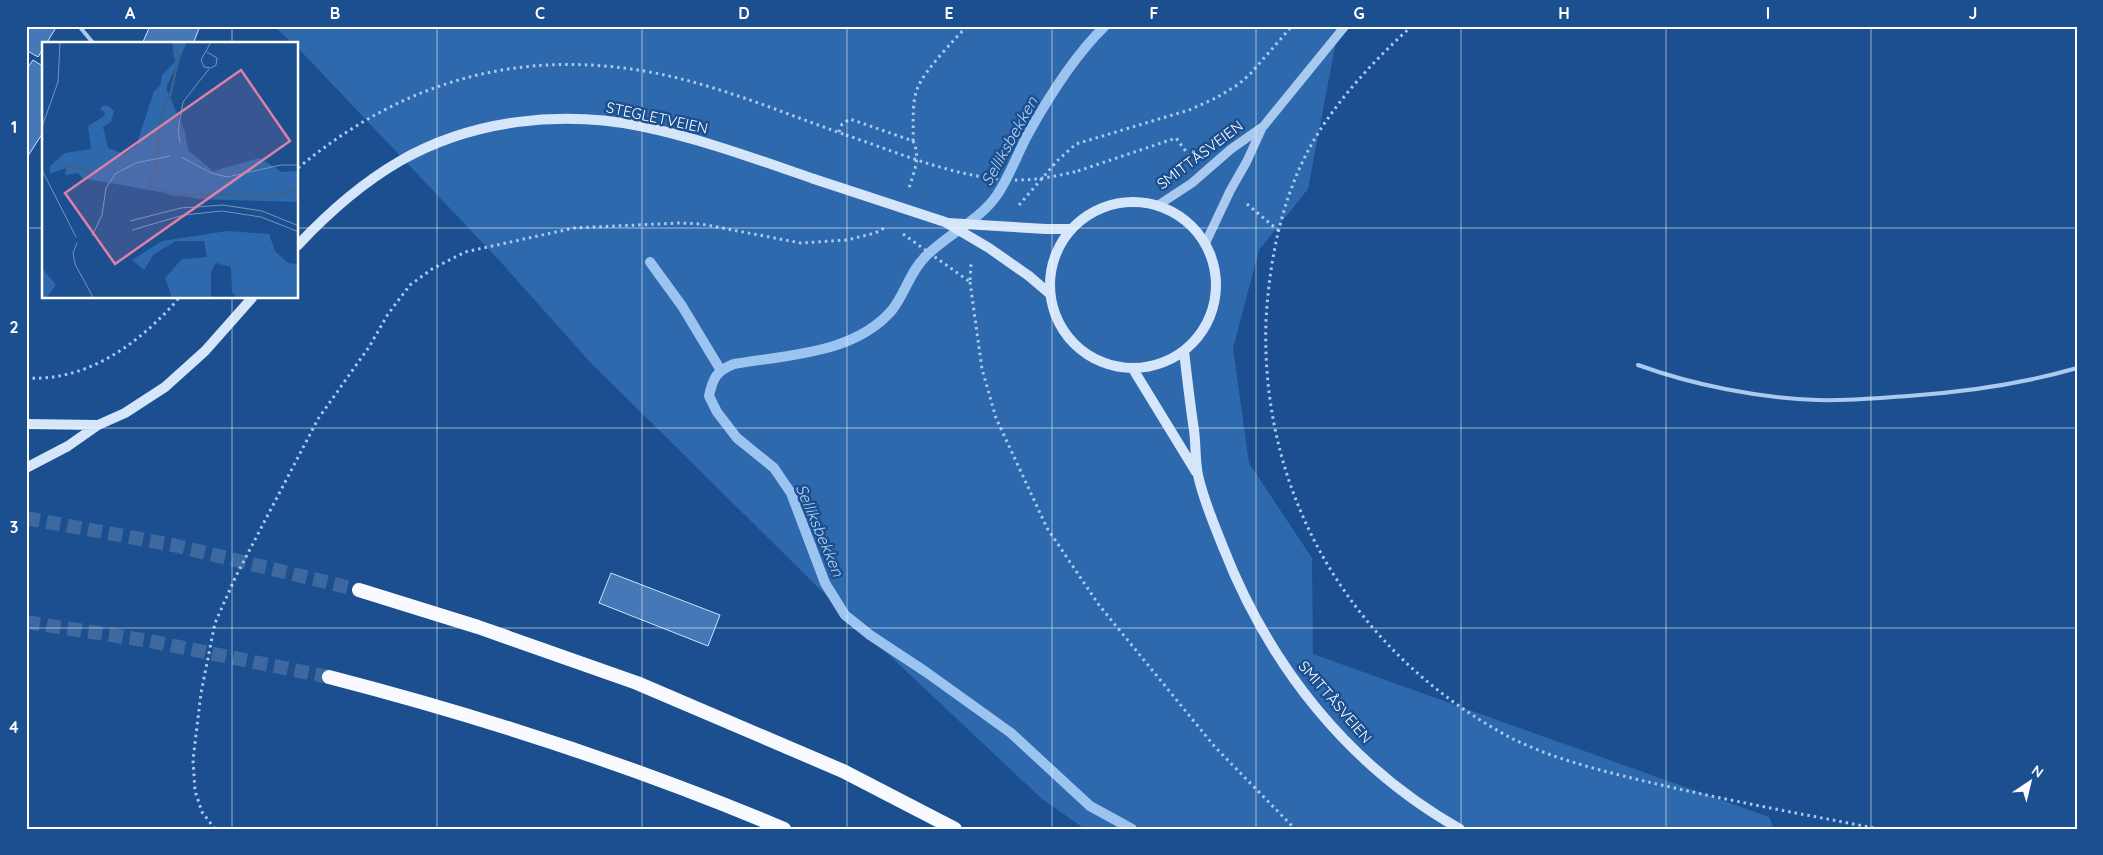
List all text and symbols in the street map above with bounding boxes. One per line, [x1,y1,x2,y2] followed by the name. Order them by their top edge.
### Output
[125,3,136,23] text: A
[330,3,340,23] text: B
[535,3,545,23] text: C
[738,3,750,23] text: D
[944,3,954,23] text: E
[1150,3,1159,23] text: F
[1353,3,1365,23] text: G
[1558,3,1570,23] text: H
[1766,3,1770,23] text: I
[1969,3,1977,23] text: J
[42,42,299,299] inset map
[976,92,1042,189] water label: Selliksbekken
[604,97,710,138] street label: STEGLETVEIEN
[1153,116,1247,193] street label: SMITTÅSVEIEN
[11,117,17,137] text: 1
[9,317,19,337] text: 2
[792,481,849,580] water label: Selliksbekken
[10,517,18,537] text: 3
[1294,657,1376,747] street label: SMITTÅSVEIEN
[9,717,19,737] text: 4
[2006,758,2056,808] north arrow
[2028,761,2047,782] text: N

